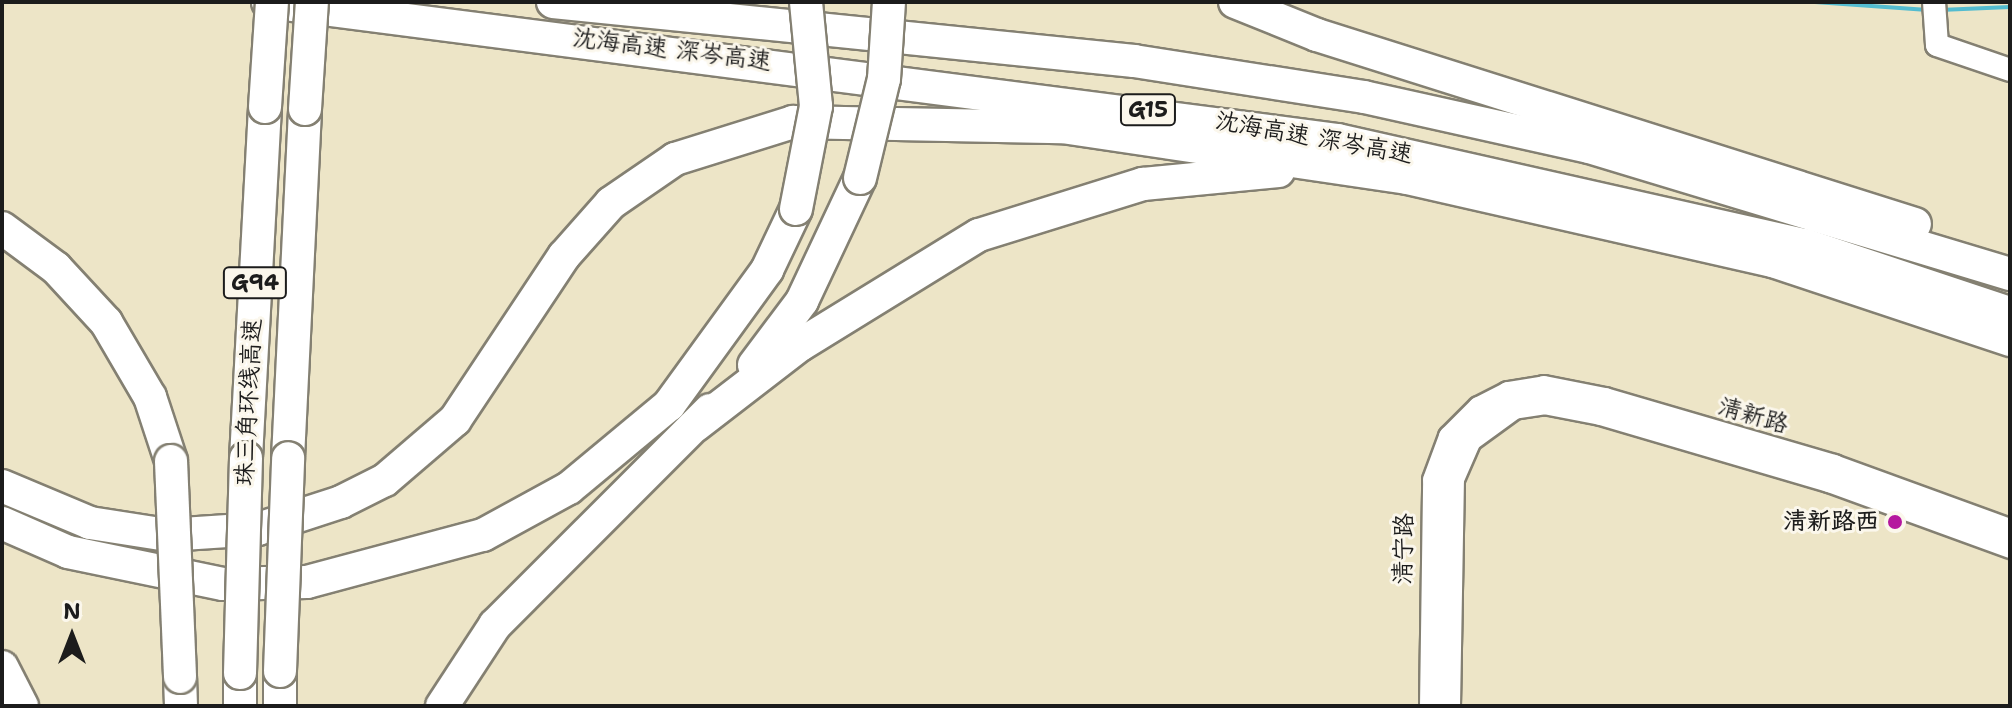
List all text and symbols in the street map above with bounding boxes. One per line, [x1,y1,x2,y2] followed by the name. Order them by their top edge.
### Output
[571,24,773,76] street label: 沈海高速 深岑高速
[1118,92,1178,128] road number: G15
[1213,106,1415,170] street label: 沈海高速 深岑高速
[221,265,289,301] road number: G94
[230,317,268,487] street label: 珠三角环线高速
[1714,392,1792,440] street label: 清新路
[1783,508,1879,536] place label: 清新路西
[1389,513,1419,585] street label: 清宁路
[1886,513,1904,531] marker: 清新路西
[32,596,112,676] north arrow
[63,597,81,626] text: N

